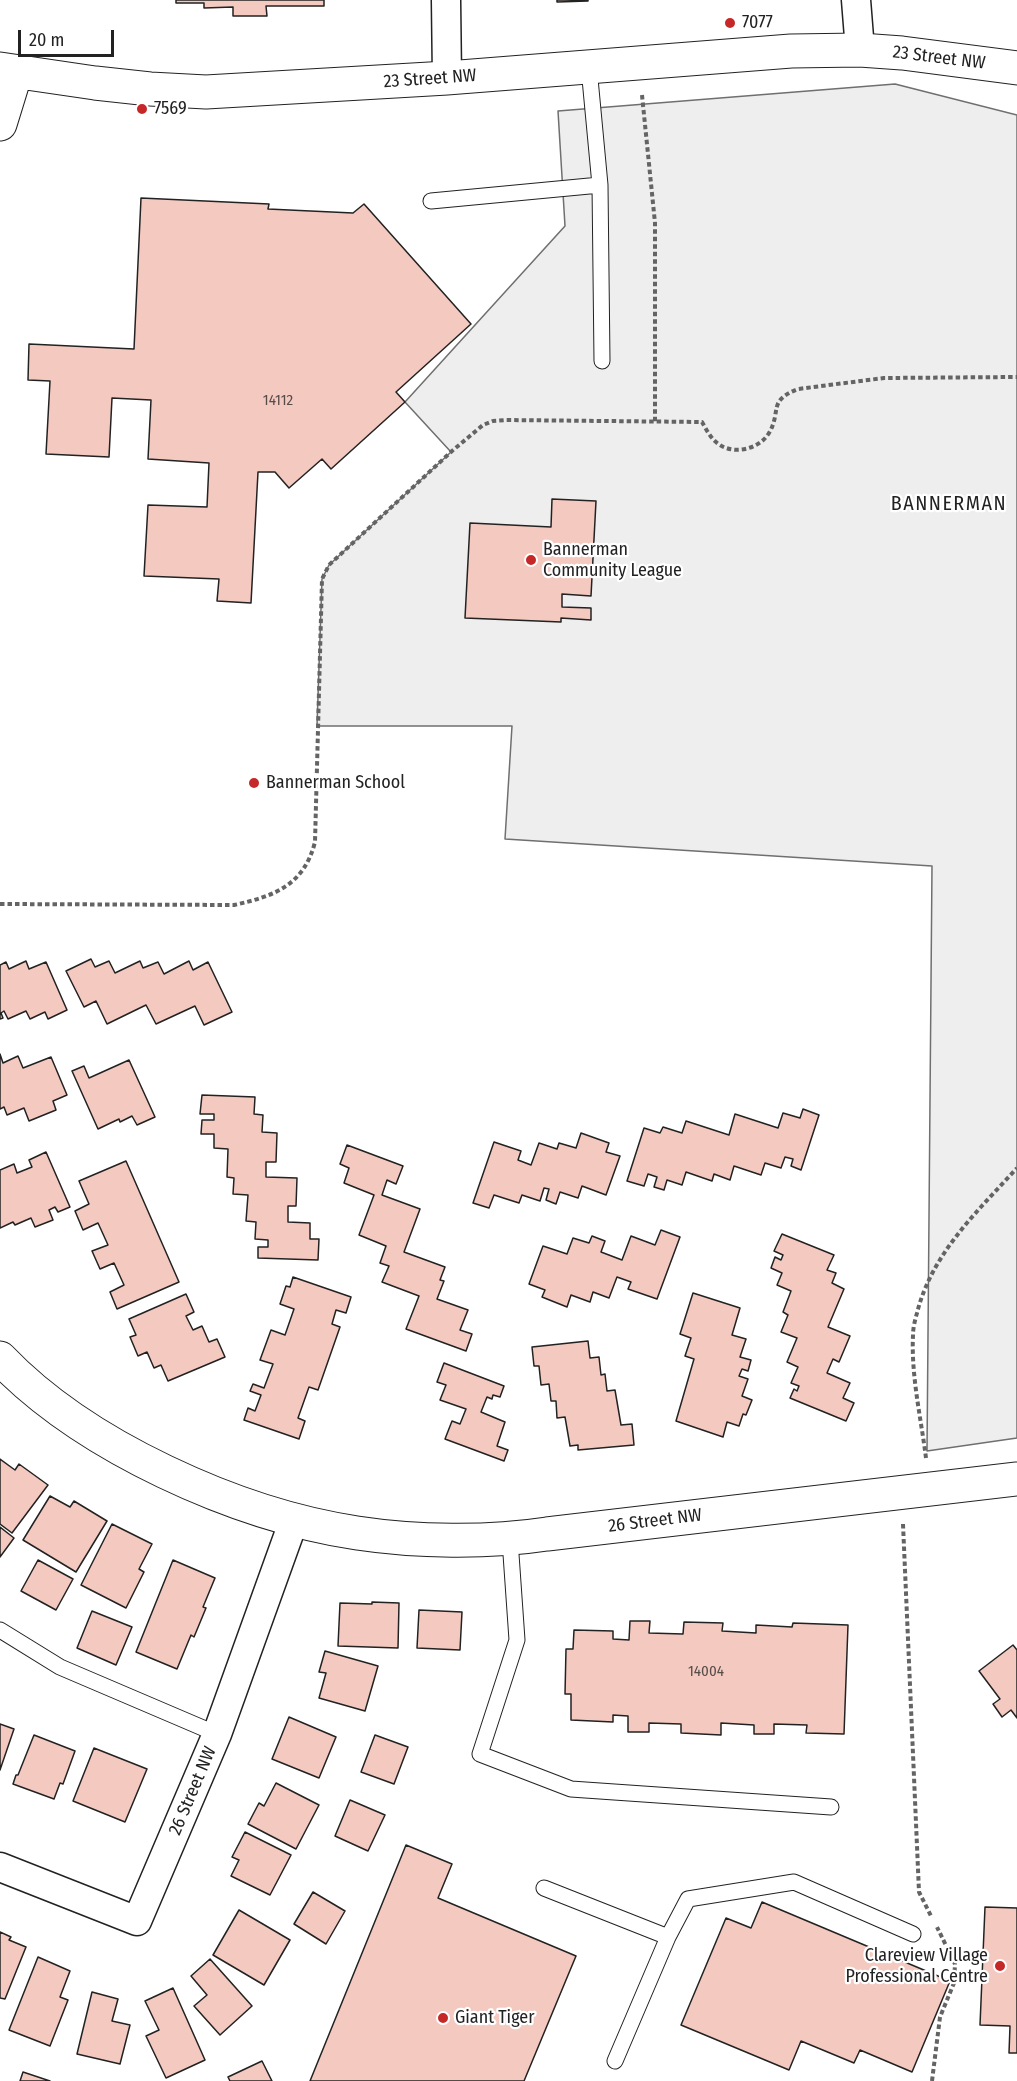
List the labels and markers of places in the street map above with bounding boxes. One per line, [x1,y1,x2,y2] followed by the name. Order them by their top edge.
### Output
[742,12,773,34] place label: 7077
[723,16,737,30] marker: 7077
[154,98,187,120] place label: 7569
[135,102,149,116] marker: 7569
[543,539,682,582] place label: Bannerman Community League
[524,553,538,567] marker: Bannerman Community League
[266,772,405,794] place label: Bannerman School
[247,776,261,790] marker: Bannerman School
[845,1945,988,1988] place label: Clareview Village Professional Centre
[993,1959,1007,1973] marker: Clareview Village Professional Centre
[455,2007,534,2029] place label: Giant Tiger
[436,2011,450,2025] marker: Giant Tiger

